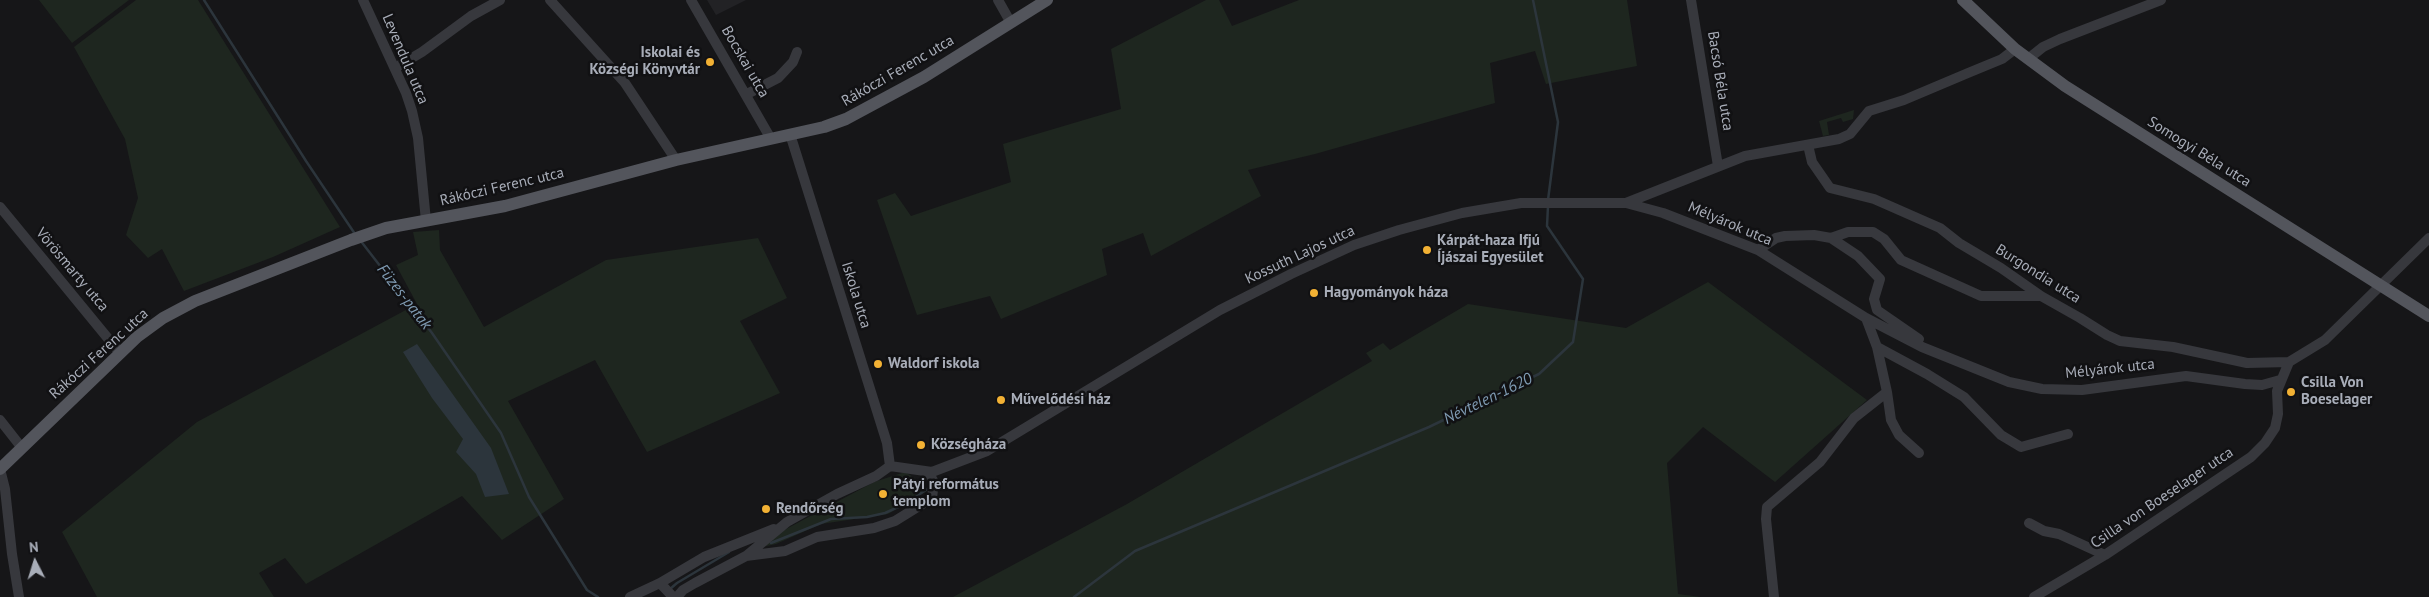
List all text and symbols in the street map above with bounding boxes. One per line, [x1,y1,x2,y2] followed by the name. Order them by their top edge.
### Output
[378,11,432,107] street label: Levendula utca
[717,23,773,101] street label: Bocskai utca
[1703,30,1737,132] street label: Bacsó Béla utca
[839,32,957,110] street label: Rákóczi Ferenc utca
[589,44,700,79] place label: Iskolai és Községi Könyvtár
[704,56,716,68] marker: Iskolai és Községi Könyvtár
[2144,113,2254,191] street label: Somogyi Béla utca
[438,164,566,210] street label: Rákóczi Ferenc utca
[1685,198,1775,250] street label: Mélyárok utca
[1242,222,1358,288] street label: Kossuth Lajos utca
[32,224,112,316] street label: Vörösmarty utca
[1437,232,1543,267] place label: Kárpát-haza Ifjú Íjászai Egyesület
[1992,241,2084,307] street label: Burgondia utca
[1421,244,1433,256] marker: Kárpát-haza Ifjú Íjászai Egyesület
[837,259,875,331] street label: Iskola utca
[372,260,436,334] water label: Füzes-patak
[1324,284,1448,302] place label: Hagyományok háza
[1308,287,1320,299] marker: Hagyományok háza
[46,305,152,403] street label: Rákóczi Ferenc utca
[888,355,980,373] place label: Waldorf iskola
[2064,355,2156,383] street label: Mélyárok utca
[872,358,884,370] marker: Waldorf iskola
[1441,369,1535,429] water label: Névtelen-1620
[2301,374,2372,409] place label: Csilla Von Boeselager
[2285,386,2297,398] marker: Csilla Von Boeselager
[1011,391,1111,409] place label: Művelődési ház
[995,394,1007,406] marker: Művelődési ház
[931,436,1006,454] place label: Községháza
[915,439,927,451] marker: Községháza
[2087,443,2237,553] street label: Csilla von Boeselager utca
[893,476,999,511] place label: Pátyi református templom
[877,488,889,500] marker: Pátyi református templom
[776,500,843,518] place label: Rendőrség
[760,503,772,515] marker: Rendőrség
[10,537,60,587] north arrow
[28,538,39,556] text: N

